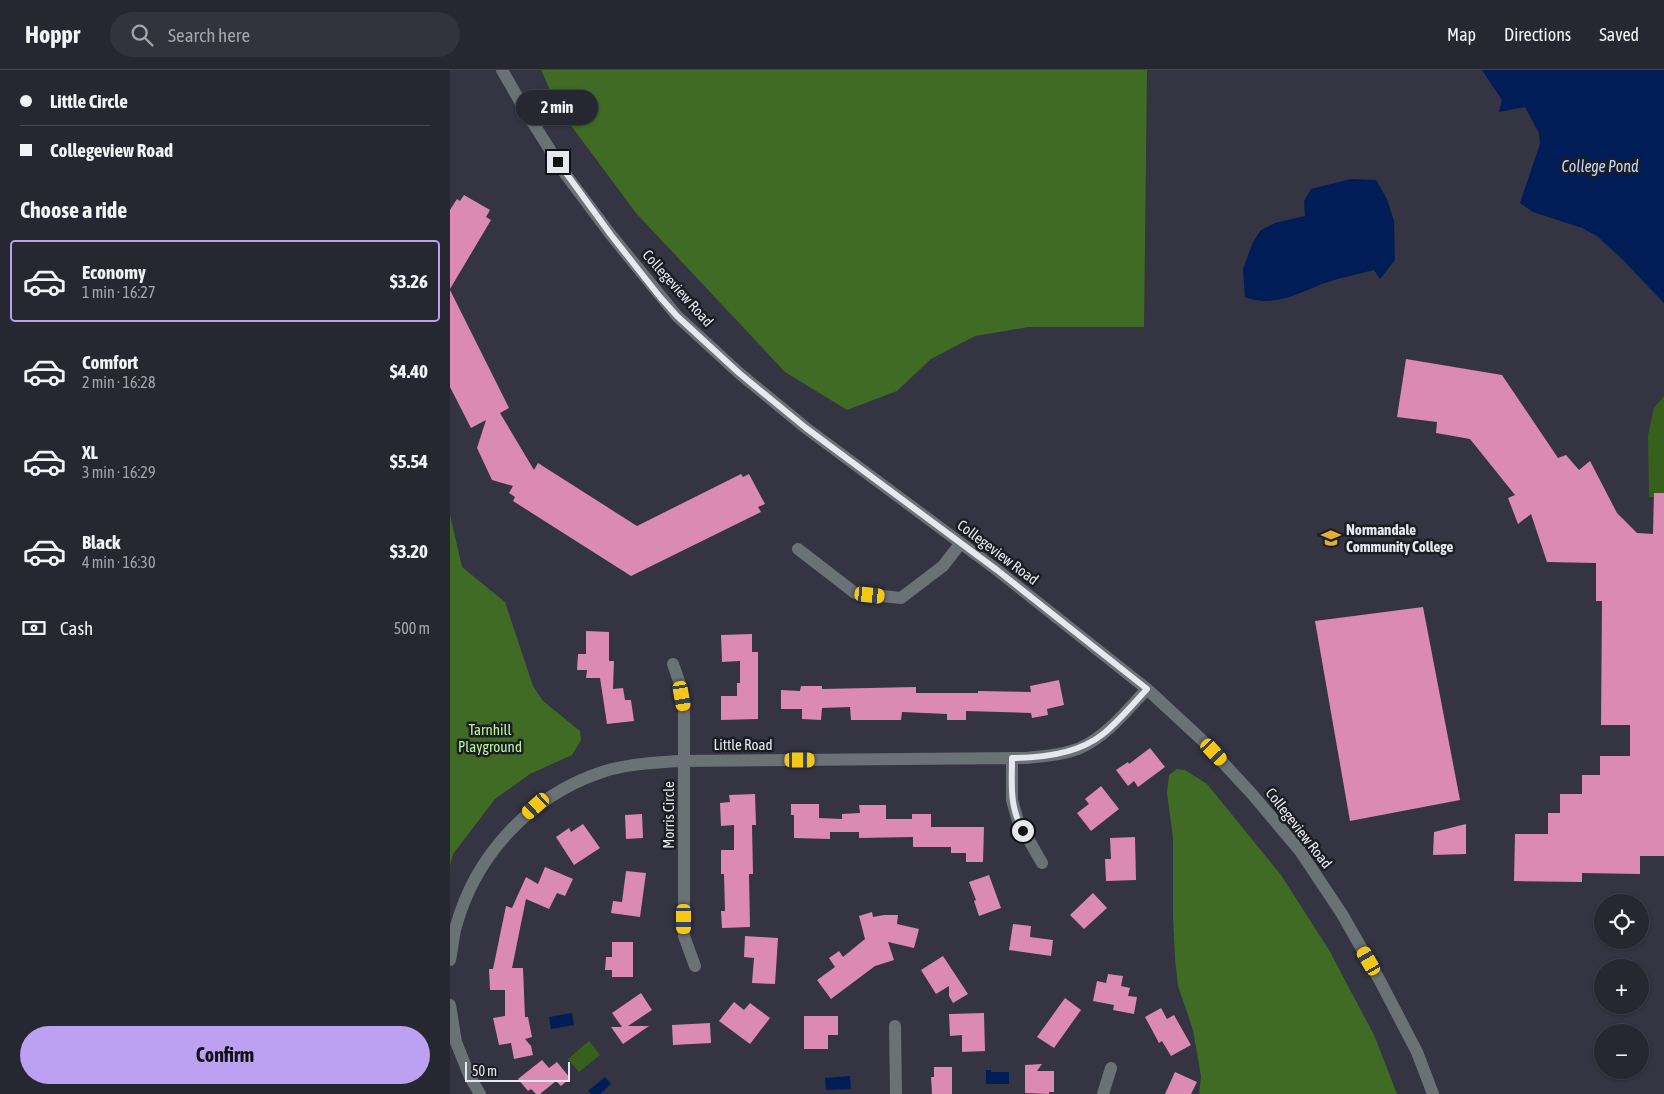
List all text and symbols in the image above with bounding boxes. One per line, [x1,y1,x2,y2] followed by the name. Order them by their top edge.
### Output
[110,12,460,57] search box
[25,21,80,48] text: Hoppr
[128,21,156,49] icon: search
[168,24,250,46] text: Search here
[1447,24,1476,45] text: Map
[1504,24,1571,45] text: Directions
[1599,24,1639,45] text: Saved
[517,89,599,124] callout: 2 min
[50,90,128,112] text: Little Circle
[541,98,573,116] text: 2 min
[50,139,173,161] text: Collegeview Road
[547,151,569,173] route end
[1561,157,1639,176] water label: College Pond
[20,197,127,223] text: Choose a ride
[639,246,717,330] street label: Collegeview Road
[22,259,67,304] icon: car
[82,261,146,283] text: Economy
[390,270,428,292] text: $3.26
[82,283,155,301] text: 1 min · 16:27
[22,349,67,394] icon: car
[82,351,138,373] text: Comfort
[390,360,428,382] text: $4.40
[82,373,155,391] text: 2 min · 16:28
[22,439,67,484] icon: car
[82,441,98,463] text: XL
[390,450,428,472] text: $5.54
[82,463,155,481] text: 3 min · 16:29
[954,516,1042,588] street label: Collegeview Road
[1346,521,1453,555] place label: Normandale Community College
[1320,527,1342,549] school or university icon: Normandale Community College
[22,529,67,574] icon: car
[82,531,120,553] text: Black
[390,540,428,562] text: $3.20
[82,553,155,571] text: 4 min · 16:30
[854,586,885,604] car
[20,614,48,642] icon: cash
[60,617,93,639] text: Cash
[394,619,430,637] text: 500 m
[672,680,691,712] car
[458,721,522,755] park label: Tarnhill Playground
[713,736,773,753] street label: Little Road
[1198,736,1229,768] car
[785,753,815,768] car
[660,781,677,849] street label: Morris Circle
[1262,784,1336,872] street label: Collegeview Road
[519,790,552,822] car
[1012,820,1034,842] route start
[1594,894,1649,1079] map controls
[1594,894,1649,949] button: locate
[676,904,691,934] car
[1355,944,1382,978] car
[1594,959,1649,1014] button: +
[1594,1024,1649,1079] button: −
[20,1026,430,1084] button: Confirm
[465,1059,570,1082] scale bar
[472,1063,497,1079] text: 50 m

